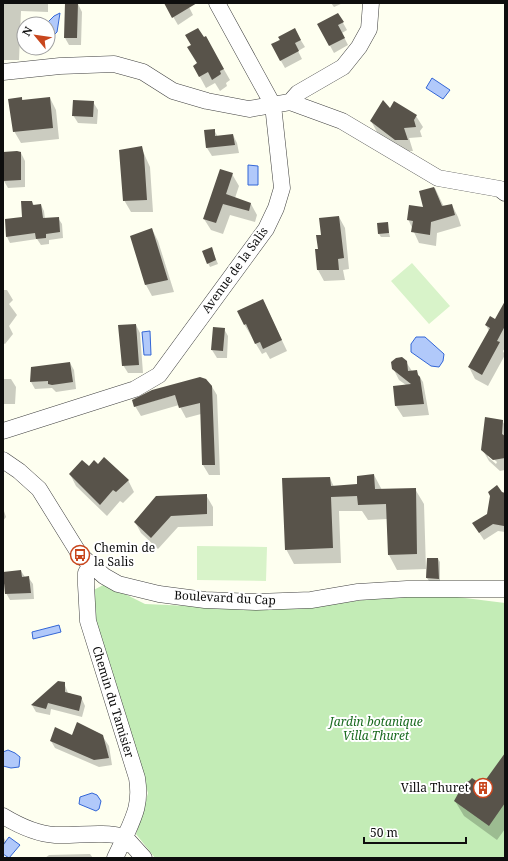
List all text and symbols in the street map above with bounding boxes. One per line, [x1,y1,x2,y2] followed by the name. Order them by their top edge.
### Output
[16,16,56,56] north arrow
[18,23,36,38] text: N
[198,223,272,316] street label: Avenue de la Salis
[94,539,155,570] place label: Chemin de la Salis
[69,544,91,566] bus stop icon: Chemin de la Salis
[174,586,276,609] street label: Boulevard du Cap
[88,644,139,760] street label: Chemin du Tamisier
[327,713,423,744] park label: Jardin botanique Villa Thuret
[472,777,494,799] building icon: Villa Thuret
[401,779,469,796] place label: Villa Thuret
[364,819,466,845] scale bar
[370,824,398,841] text: 50 m

